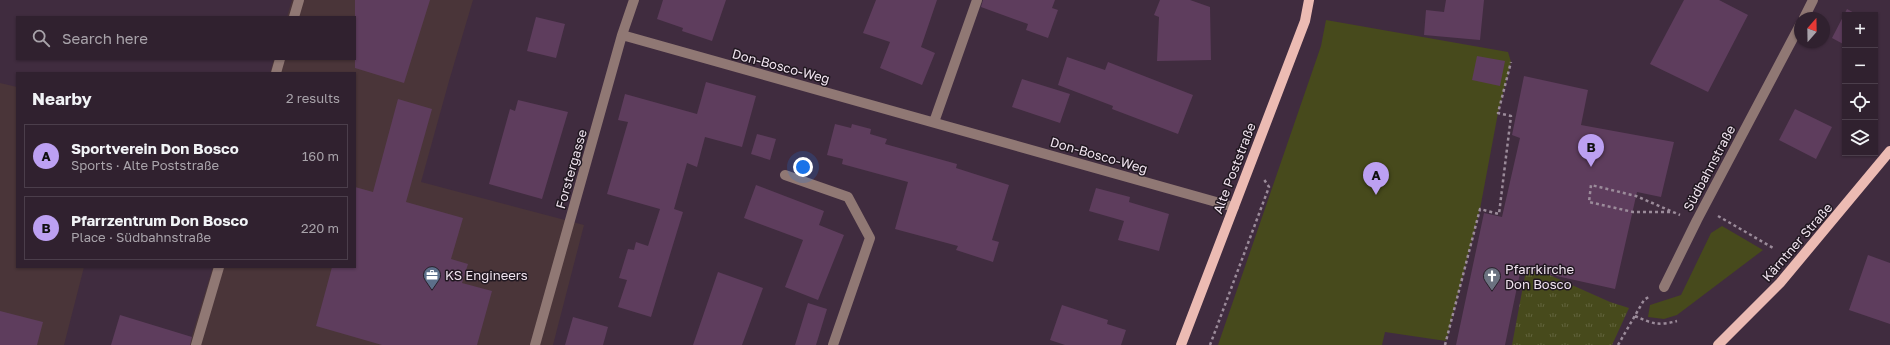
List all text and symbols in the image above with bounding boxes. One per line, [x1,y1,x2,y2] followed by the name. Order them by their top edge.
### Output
[1794,12,1830,48] north arrow
[1842,12,1878,156] map controls
[1842,12,1878,48] button: +
[16,16,356,60] search box
[30,27,52,49] icon: search
[62,29,148,47] text: Search here
[730,45,832,87] street label: Don-Bosco-Weg
[1842,48,1878,84] button: −
[1842,84,1878,120] button: locate
[32,88,92,109] text: Nearby
[286,90,340,106] text: 2 results
[1209,120,1259,216] street label: Alte Poststraße
[1842,120,1878,156] button: layers
[1680,122,1738,214] street label: Südbahnstraße
[552,128,590,210] street label: Forstergasse
[1048,133,1150,177] street label: Don-Bosco-Weg
[1578,134,1604,167] pin: B
[71,139,239,157] text: Sportverein Don Bosco
[41,148,51,164] text: A
[302,148,339,164] text: 160 m
[71,157,219,173] text: Sports · Alte Poststraße
[793,157,813,177] your location
[1363,162,1389,195] pin: A
[1759,199,1835,285] street label: Kärntner Straße
[71,211,248,229] text: Pfarrzentrum Don Bosco
[41,220,51,236] text: B
[301,220,339,236] text: 220 m
[71,229,211,245] text: Place · Südbahnstraße
[1505,261,1574,292] place label: Pfarrkirche Don Bosco
[422,265,442,290] office icon: KS Engineers
[1482,266,1502,291] church icon: Pfarrkirche Don Bosco
[445,267,528,283] place label: KS Engineers

